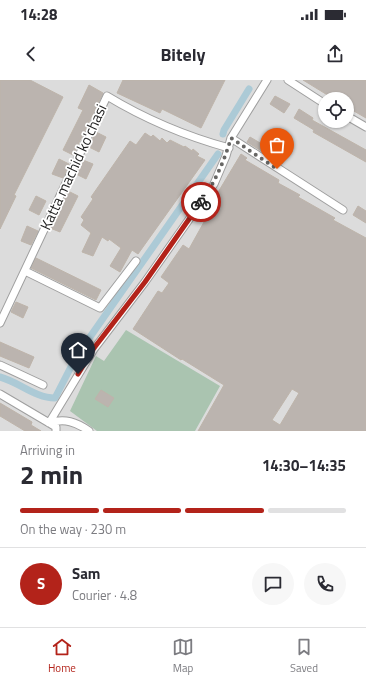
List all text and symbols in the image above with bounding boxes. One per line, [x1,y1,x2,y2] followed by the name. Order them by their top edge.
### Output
[20,3,57,26] text: 14:28
[160,41,206,68] text: Bitely
[20,43,42,65] icon: back
[324,43,346,65] icon: share
[318,92,354,128] map controls
[318,92,354,128] button: locate
[34,100,112,234] street label: Katta machid ko'chasi
[260,128,294,169] pin
[266,134,288,156] icon: bag
[181,182,221,222] courier
[190,191,212,213] icon: bike
[61,333,95,374] pin
[67,339,89,361] icon: home
[20,440,75,460] text: Arriving in
[262,454,346,477] text: 14:30–14:35
[20,455,83,494] text: 2 min
[20,519,126,539] text: On the way · 230 m
[72,562,100,585] text: Sam
[252,563,294,605] button: chat
[304,563,346,605] button: phone
[37,572,45,595] text: S
[72,585,137,605] text: Courier · 4.8
[48,636,76,676] tab: Home
[172,636,194,676] tab: Map
[290,636,318,676] tab: Saved

